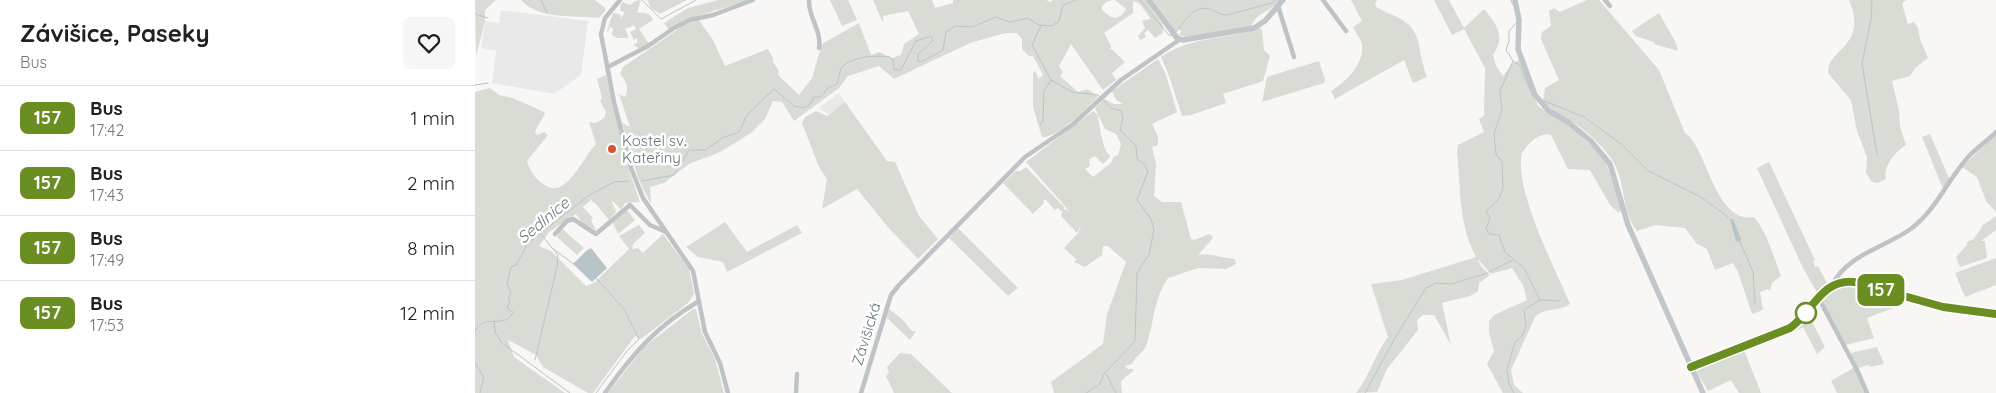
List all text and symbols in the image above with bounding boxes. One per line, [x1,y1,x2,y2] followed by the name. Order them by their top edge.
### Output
[403,17,455,69] button: heart
[20,18,210,48] text: Závišice, Paseky
[20,52,47,72] text: Bus
[90,96,123,120] text: Bus
[34,106,61,129] text: 157
[410,106,455,130] text: 1 min
[90,120,124,140] text: 17:42
[622,131,687,167] place label: Kostel sv. Kateřiny
[606,143,618,155] marker: Kostel sv. Kateřiny
[90,161,123,185] text: Bus
[34,171,61,194] text: 157
[407,171,455,195] text: 2 min
[90,185,124,205] text: 17:43
[513,192,574,247] water label: Sedlnice
[90,226,123,250] text: Bus
[34,236,61,259] text: 157
[407,236,455,260] text: 8 min
[90,250,124,270] text: 17:49
[1852,274,1910,306] line badge: 157
[1867,278,1895,301] text: 157
[90,291,123,315] text: Bus
[847,300,885,368] street label: Závišická
[34,301,61,324] text: 157
[400,301,455,325] text: 12 min
[1795,302,1817,324] unlabelled marker
[90,315,124,335] text: 17:53

